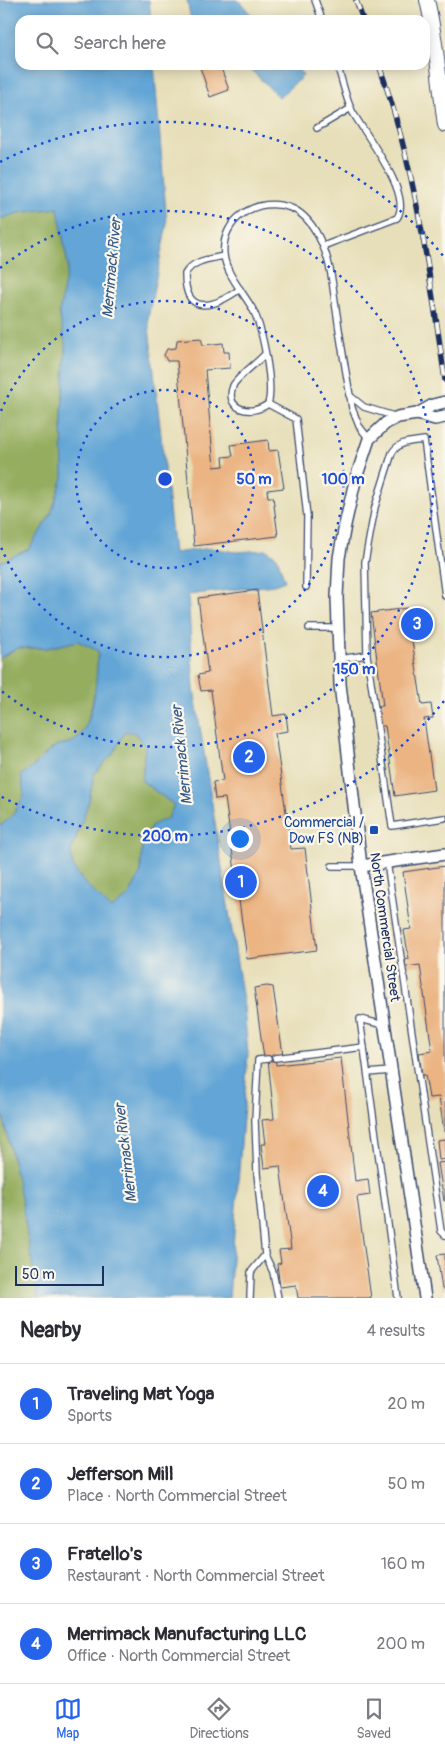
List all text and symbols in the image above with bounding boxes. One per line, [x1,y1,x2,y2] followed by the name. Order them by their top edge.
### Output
[15,15,430,70] search box
[33,29,61,57] icon: search
[73,31,166,55] text: Search here
[98,216,126,319] water label: Merrimack River
[156,470,174,488] centre of rings
[237,470,271,489] text: 50 m
[322,470,364,489] text: 100 m
[401,605,433,643] pin: 3
[335,660,375,679] text: 150 m
[167,703,197,806] water label: Merrimack River
[233,738,265,776] pin: 2
[284,814,364,847] place label: Commercial / Dow FS (NB)
[368,824,380,836] marker: Commercial / Dow FS (NB)
[227,826,253,852] your location
[142,827,188,846] text: 200 m
[366,851,404,1003] street label: North Commercial Street
[225,863,257,901] pin: 1
[110,1101,142,1204] water label: Merrimack River
[307,1172,339,1210] pin: 4
[15,1263,104,1286] scale bar
[22,1266,55,1283] text: 50 m
[20,1317,81,1344] text: Nearby
[367,1321,425,1341] text: 4 results
[67,1382,214,1406] text: Traveling Mat Yoga
[33,1394,39,1414] text: 1
[387,1394,425,1414] text: 20 m
[67,1406,112,1426] text: Sports
[67,1462,174,1486] text: Jefferson Mill
[32,1474,40,1494] text: 2
[388,1474,425,1494] text: 50 m
[67,1486,287,1506] text: Place · North Commercial Street
[67,1542,142,1566] text: Fratello's
[32,1554,40,1574] text: 3
[381,1554,425,1574] text: 160 m
[67,1566,325,1586] text: Restaurant · North Commercial Street
[67,1622,306,1646] text: Merrimack Manufacturing LLC
[31,1634,41,1654] text: 4
[377,1634,425,1654] text: 200 m
[67,1646,290,1666] text: Office · North Commercial Street
[54,1695,82,1742] tab: Map
[189,1695,249,1742] tab: Directions
[356,1695,391,1742] tab: Saved

